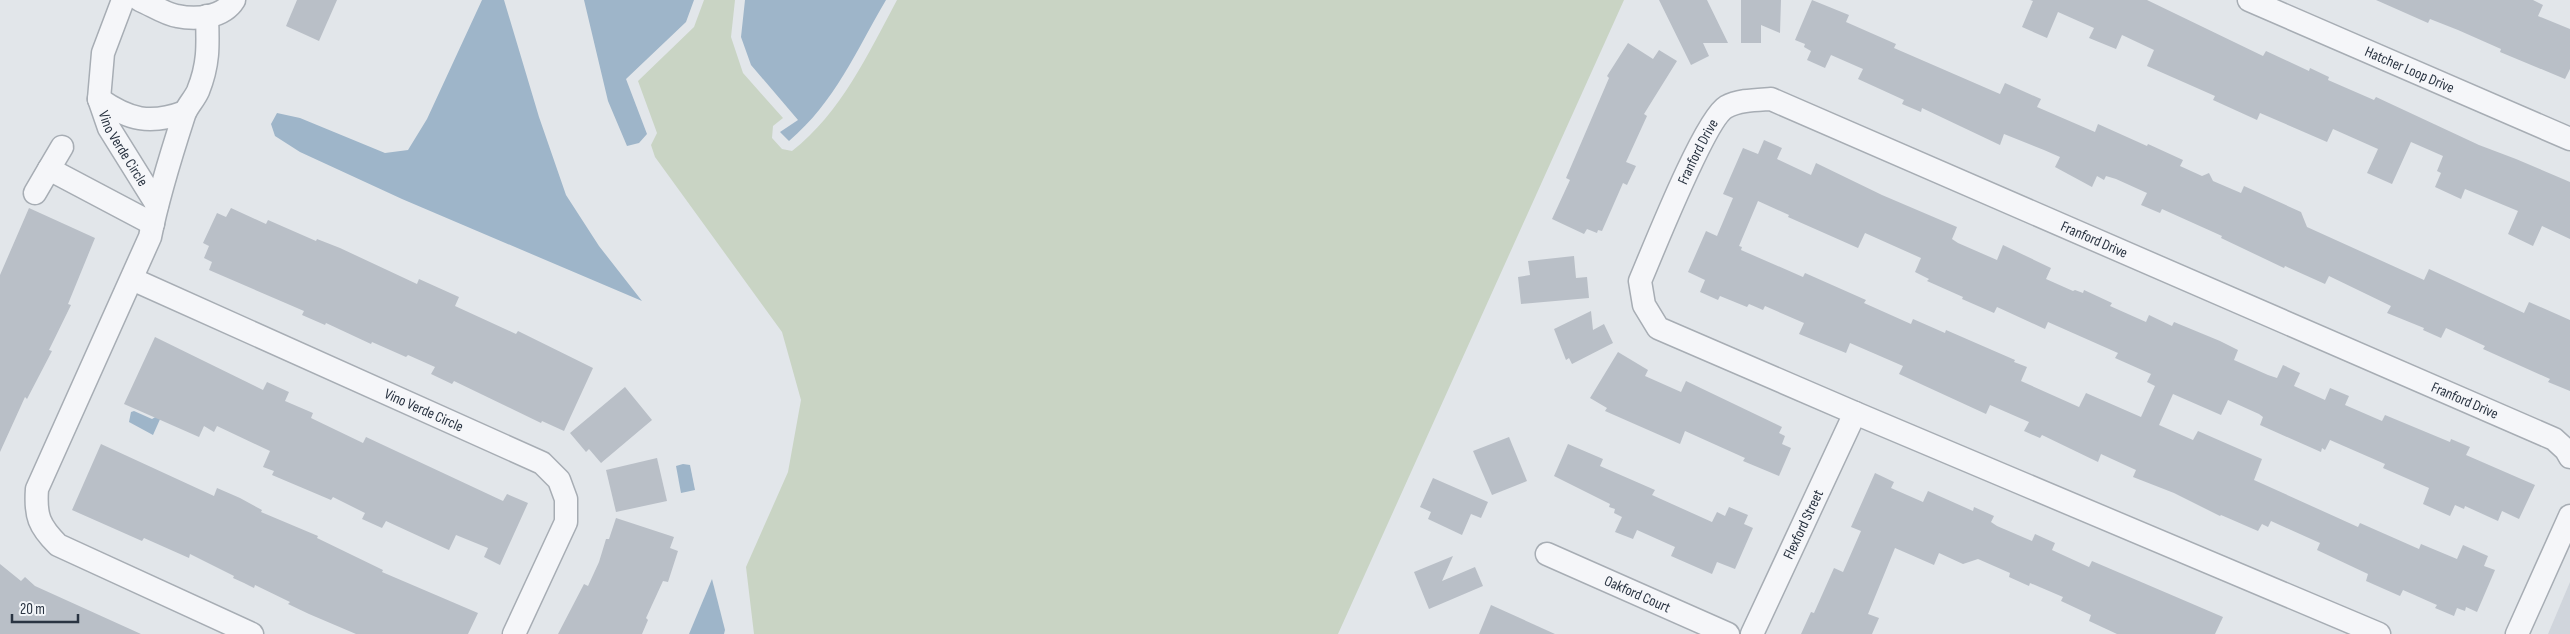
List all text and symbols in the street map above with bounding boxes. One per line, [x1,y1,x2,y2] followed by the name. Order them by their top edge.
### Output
[2362,42,2457,97] street label: Hatcher Loop Drive
[94,108,152,190] street label: Vino Verde Circle
[1673,115,1722,187] street label: Franford Drive
[2058,216,2131,262] street label: Franford Drive
[2428,377,2501,423] street label: Franford Drive
[381,384,466,436] street label: Vino Verde Circle
[1779,486,1828,562] street label: Flexford Street
[1601,571,1674,617] street label: Oakford Court
[12,592,79,624] scale bar
[20,600,45,619] text: 20 m

